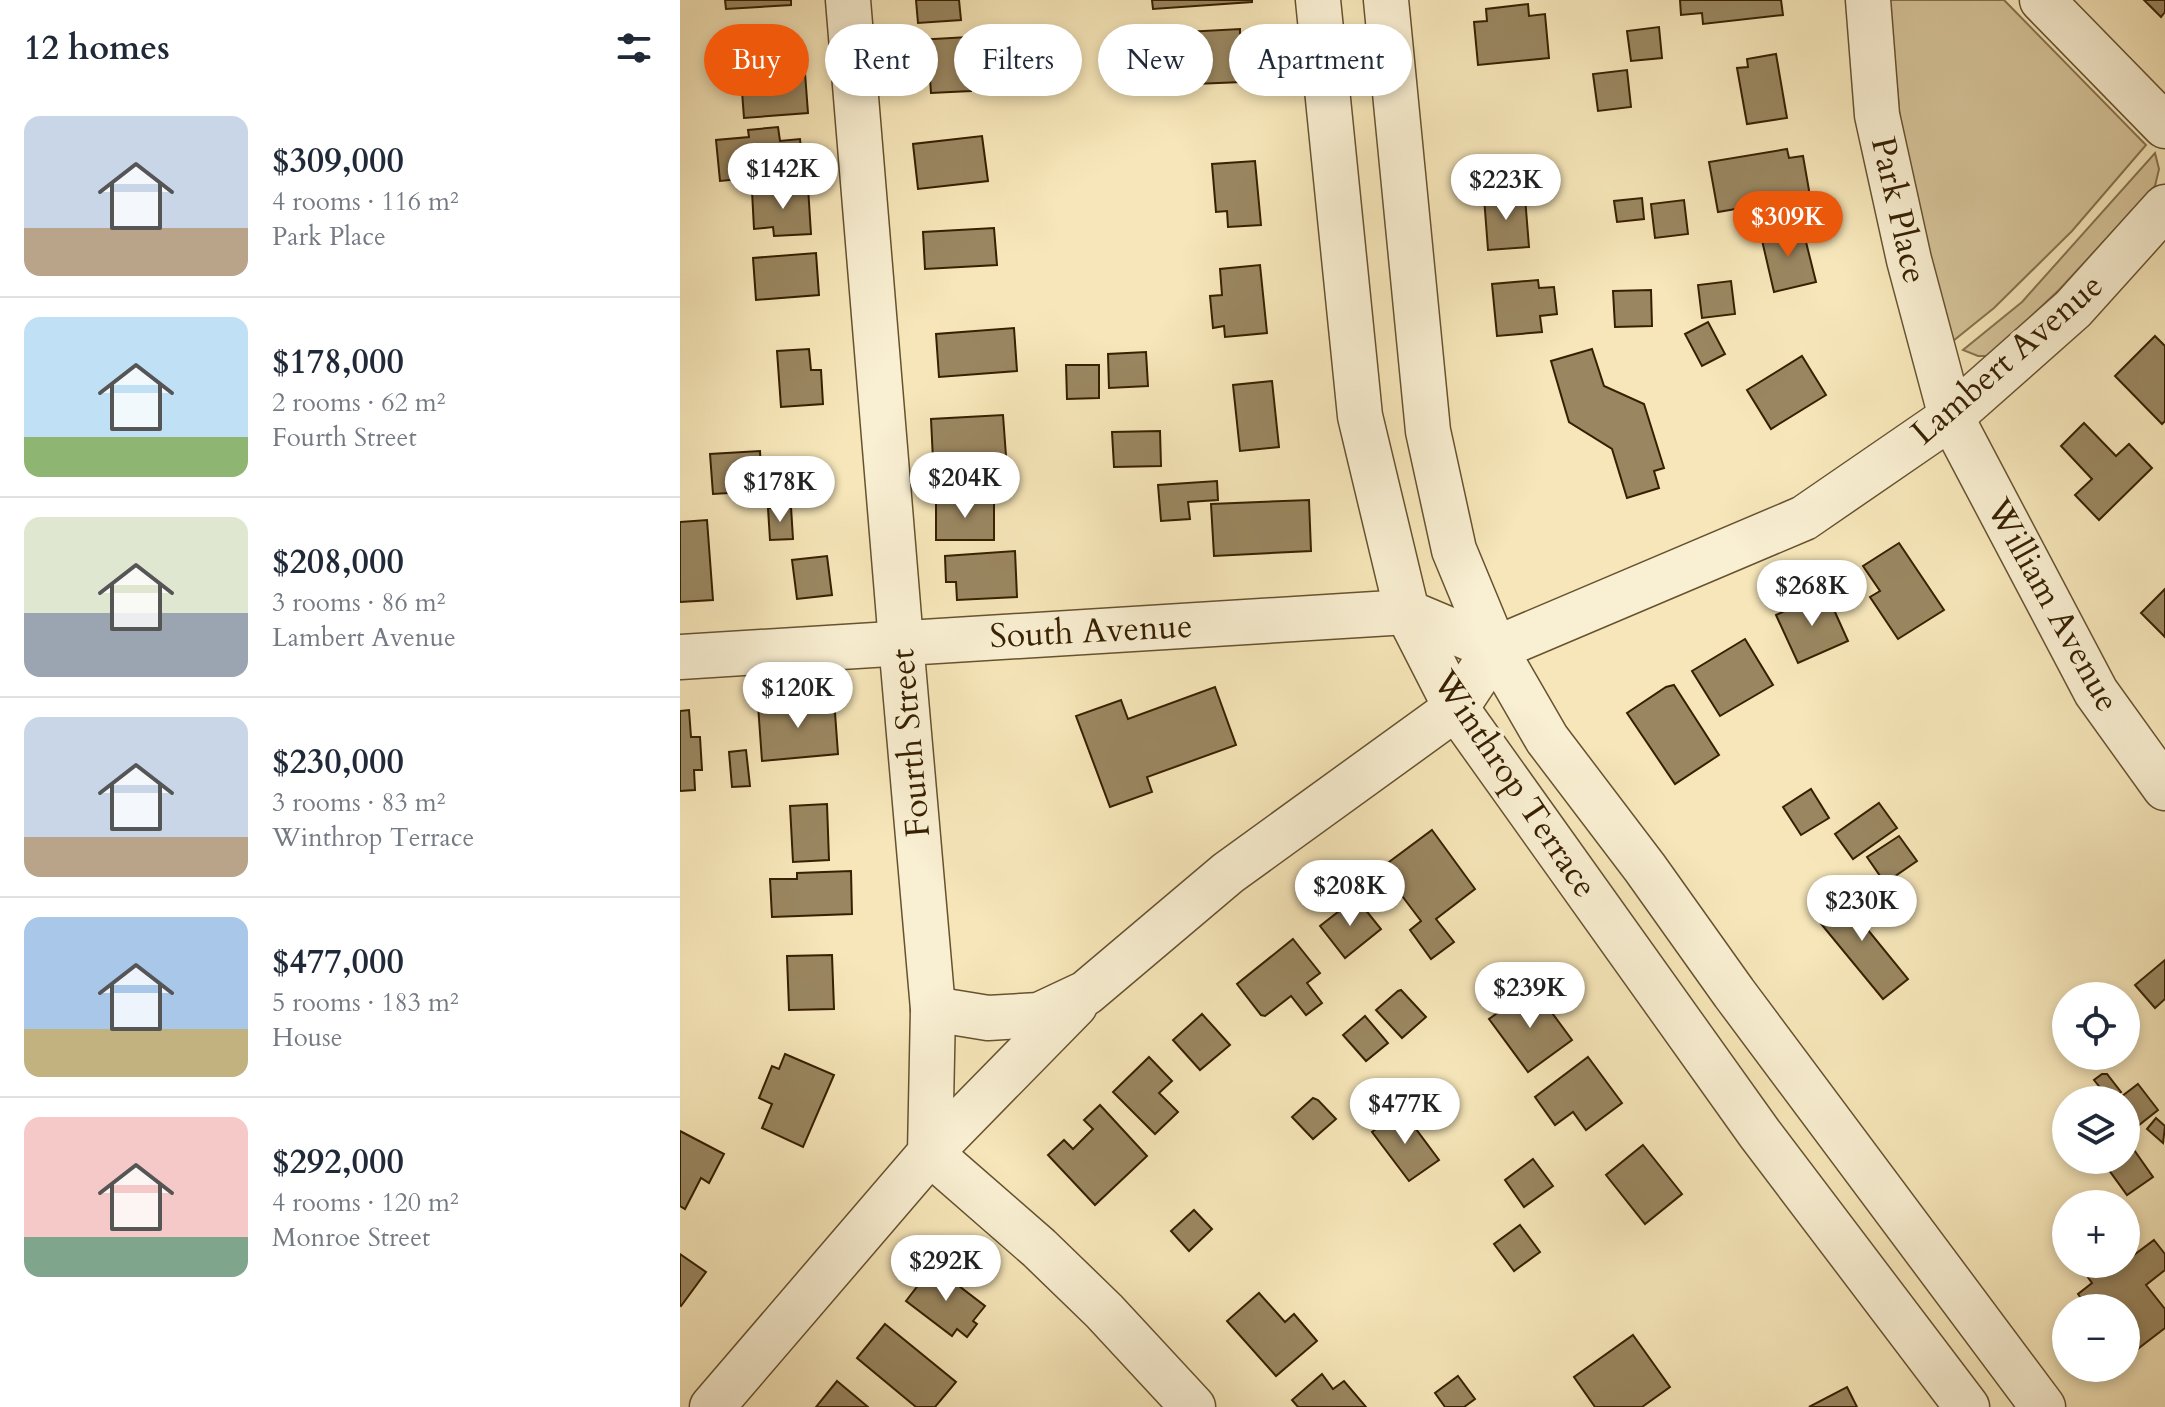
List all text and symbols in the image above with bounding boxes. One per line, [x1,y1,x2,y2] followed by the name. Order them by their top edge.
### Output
[704,24,809,96] chip: Buy
[825,24,938,96] chip: Rent
[954,24,1082,96] chip: Filters
[1098,24,1213,96] chip: New
[1229,24,1412,96] chip: Apartment
[24,25,170,71] text: 12 homes
[612,26,656,70] icon: filters
[1860,132,1938,288] street label: Park Place
[272,138,404,184] text: $309,000
[727,143,839,211] pin: $142K
[88,148,184,244] icon: home
[746,151,820,186] text: $142K
[1450,154,1562,222] pin: $223K
[1469,162,1543,197] text: $223K
[272,184,459,219] text: 4 rooms · 116 m²
[1732,191,1844,259] pin: $309K
[1751,199,1825,234] text: $309K
[272,219,386,254] text: Park Place
[1901,263,2113,455] street label: Lambert Avenue
[272,339,404,385] text: $178,000
[88,349,184,445] icon: home
[272,385,445,420] text: 2 rooms · 62 m²
[272,420,417,455] text: Fourth Street
[909,452,1021,520] pin: $204K
[724,456,836,524] pin: $178K
[928,460,1002,495] text: $204K
[743,464,817,499] text: $178K
[1975,489,2131,720] street label: William Avenue
[272,539,404,585] text: $208,000
[88,549,184,645] icon: home
[1756,560,1868,628] pin: $268K
[1775,568,1849,603] text: $268K
[272,585,445,620] text: 3 rooms · 86 m²
[989,603,1193,659] street label: South Avenue
[272,620,456,655] text: Lambert Avenue
[879,647,941,839] street label: Fourth Street
[1421,661,1608,907] street label: Winthrop Terrace
[742,662,854,730] pin: $120K
[761,670,835,705] text: $120K
[272,739,404,785] text: $230,000
[88,749,184,845] icon: home
[272,785,445,820] text: 3 rooms · 83 m²
[272,820,474,855] text: Winthrop Terrace
[1294,860,1406,928] pin: $208K
[1313,868,1387,903] text: $208K
[1806,875,1918,943] pin: $230K
[1825,883,1899,918] text: $230K
[272,939,404,985] text: $477,000
[88,949,184,1045] icon: home
[1474,962,1586,1030] pin: $239K
[1493,970,1567,1005] text: $239K
[2052,982,2140,1382] map controls
[2052,982,2140,1070] button: locate
[272,985,459,1020] text: 5 rooms · 183 m²
[272,1020,343,1055] text: House
[1349,1078,1461,1146] pin: $477K
[1368,1086,1442,1121] text: $477K
[2052,1086,2140,1174] button: layers
[272,1139,404,1185] text: $292,000
[88,1149,184,1245] icon: home
[272,1185,459,1220] text: 4 rooms · 120 m²
[2052,1190,2140,1278] button: +
[272,1220,430,1255] text: Monroe Street
[890,1235,1002,1303] pin: $292K
[909,1243,983,1278] text: $292K
[2052,1294,2140,1382] button: −

